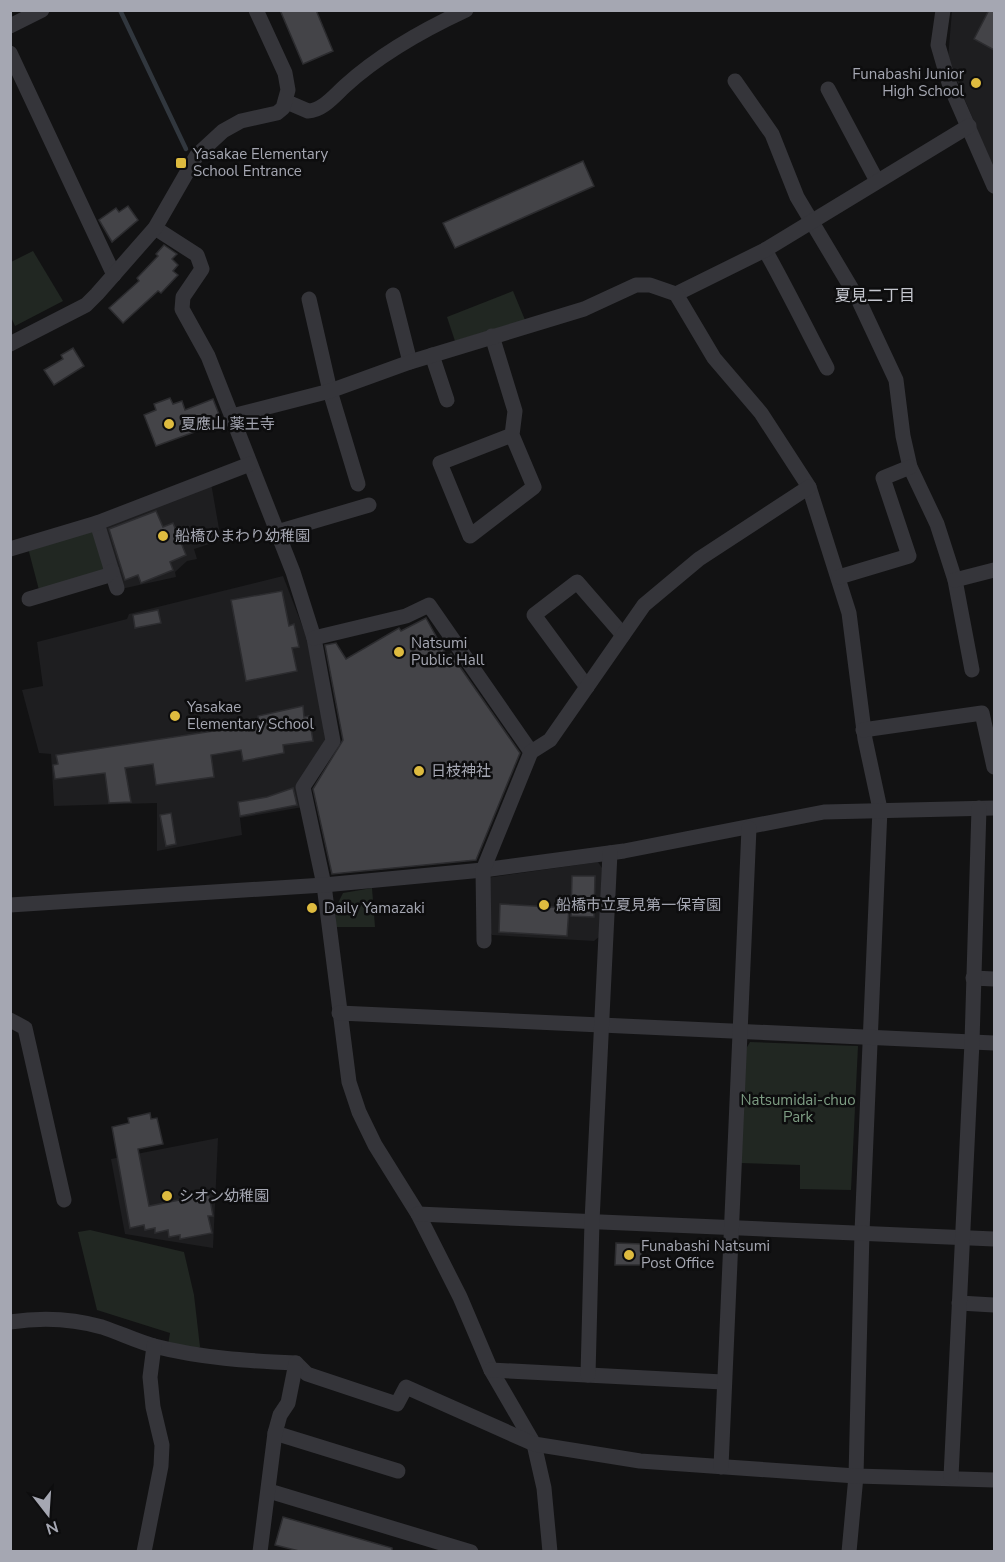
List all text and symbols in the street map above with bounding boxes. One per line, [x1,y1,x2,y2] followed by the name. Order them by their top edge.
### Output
[852,64,965,101] place label: Funabashi Junior High School
[969,76,983,90] marker: Funabashi Junior High School
[192,144,329,181] place label: Yasakae Elementary School Entrance
[174,156,188,170] marker: Yasakae Elementary School Entrance
[835,285,915,307] district label: 夏見二丁目
[181,414,275,434] place label: 夏應山 薬王寺
[162,417,176,431] marker: 夏應山 薬王寺
[175,526,310,546] place label: 船橋ひまわり幼稚園
[156,529,170,543] marker: 船橋ひまわり幼稚園
[411,633,485,670] place label: Natsumi Public Hall
[392,645,406,659] marker: Natsumi Public Hall
[186,697,314,734] place label: Yasakae Elementary School
[168,709,182,723] marker: Yasakae Elementary School
[431,761,491,781] place label: 日枝神社
[412,764,426,778] marker: 日枝神社
[556,895,721,915] place label: 船橋市立夏見第一保育園
[324,898,425,918] place label: Daily Yamazaki
[537,898,551,912] marker: 船橋市立夏見第一保育園
[305,901,319,915] marker: Daily Yamazaki
[740,1090,856,1127] park label: Natsumidai-chuo Park
[179,1186,269,1206] place label: シオン幼稚園
[160,1189,174,1203] marker: シオン幼稚園
[641,1236,770,1273] place label: Funabashi Natsumi Post Office
[622,1248,636,1262] marker: Funabashi Natsumi Post Office
[18,1484,78,1544] north arrow
[43,1515,61,1540] text: N

